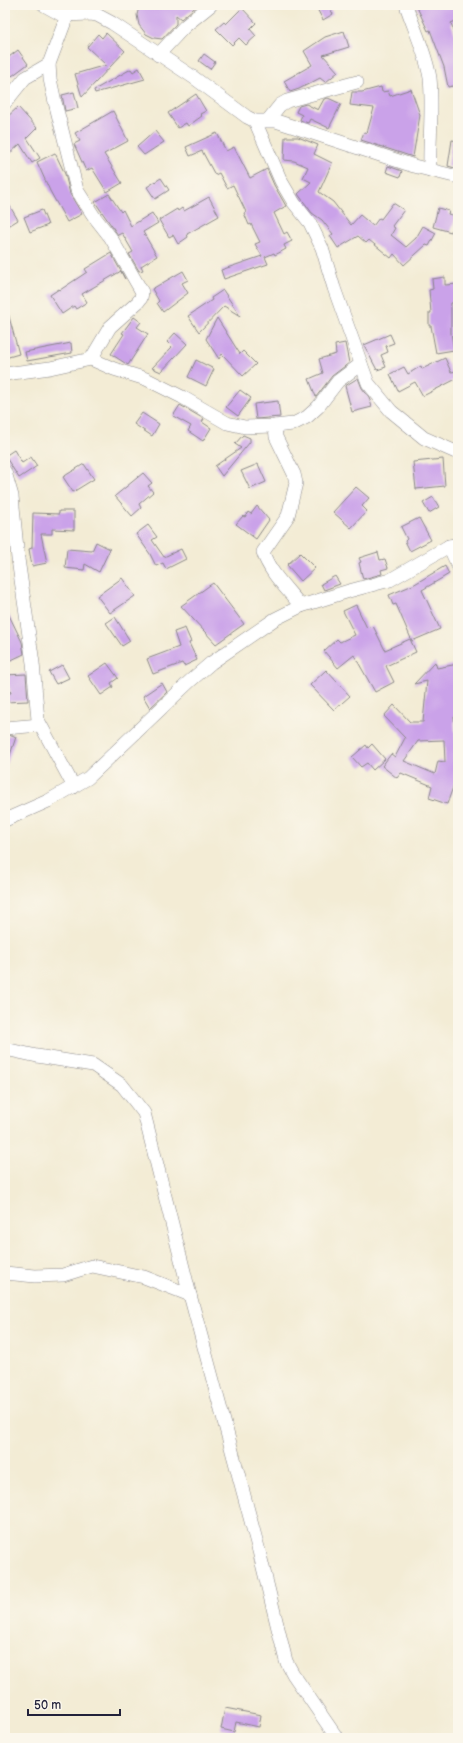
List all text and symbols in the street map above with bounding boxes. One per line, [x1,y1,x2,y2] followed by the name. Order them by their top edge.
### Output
[28,1691,120,1717] scale bar
[34,1698,61,1713] text: 50 m

